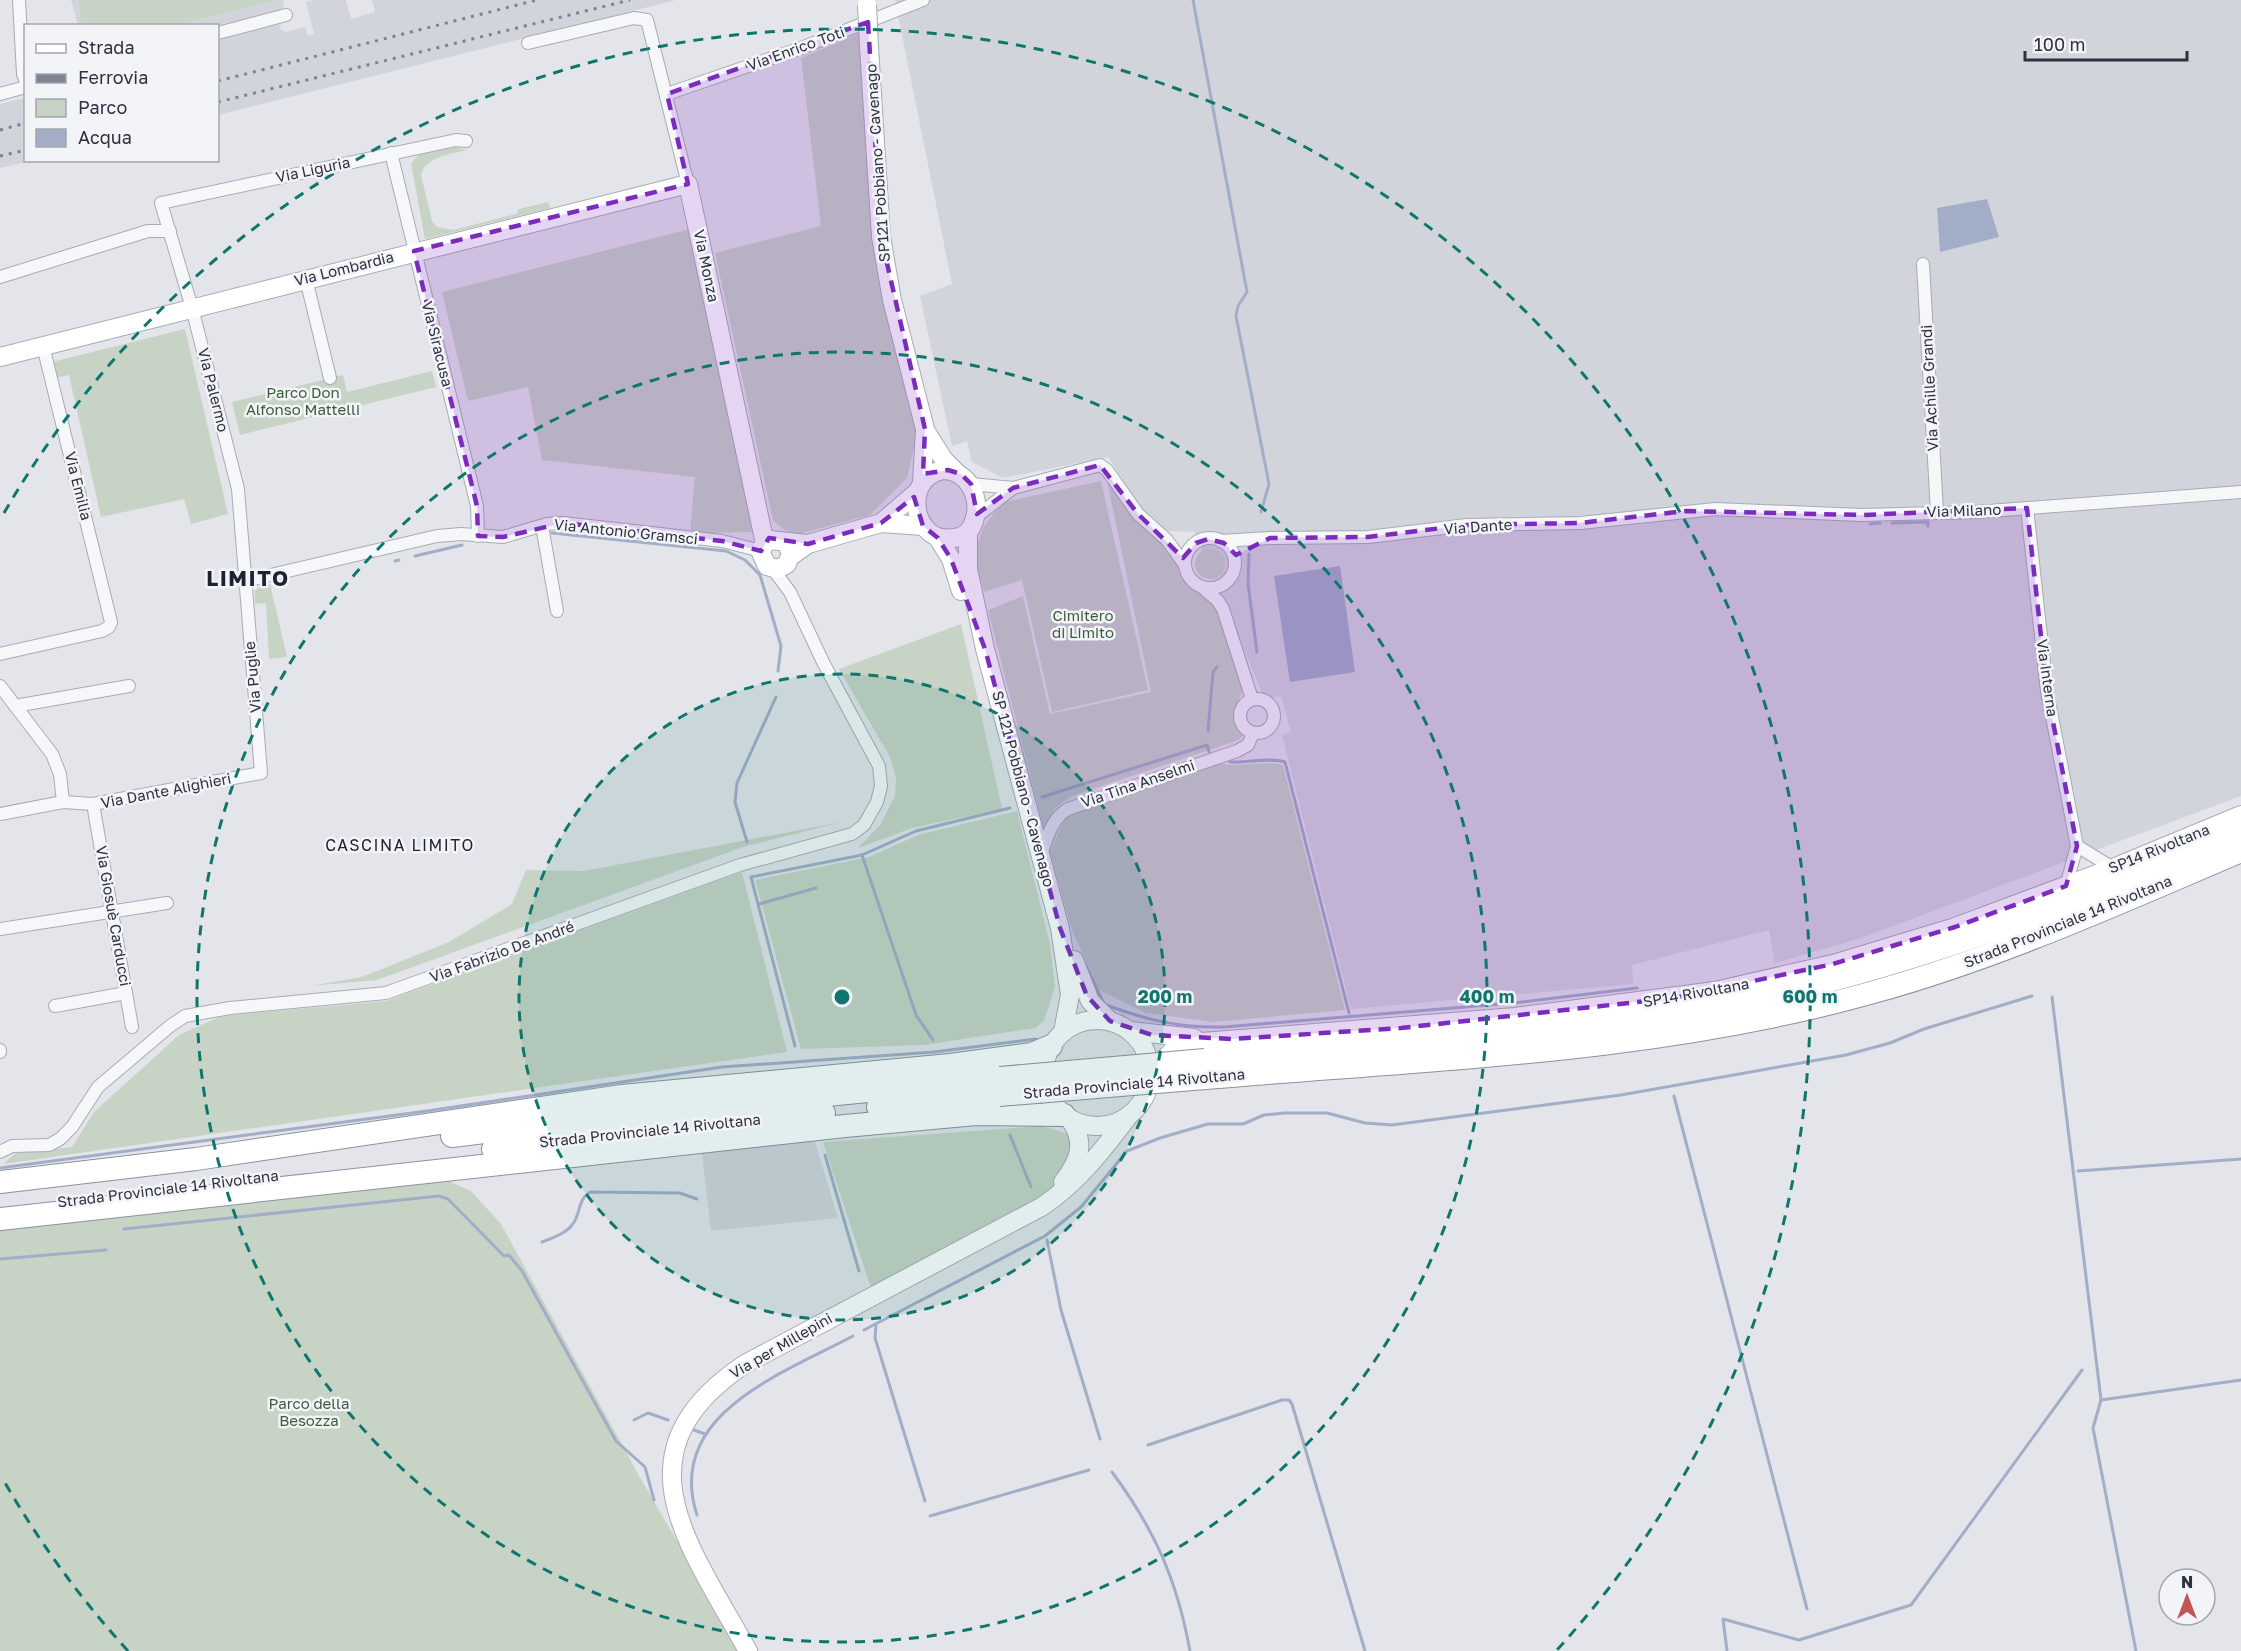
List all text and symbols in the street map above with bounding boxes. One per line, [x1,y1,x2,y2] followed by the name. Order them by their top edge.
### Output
[744,22,847,74] street label: Via Enrico Toti
[24,24,219,162] legend
[2025,24,2187,62] scale bar
[2034,33,2085,55] text: 100 m
[78,36,135,58] text: Strada
[861,63,893,263] street label: SP121 Pobbiano - Cavenago
[78,66,148,88] text: Ferrovia
[78,96,127,118] text: Parco
[78,126,132,148] text: Acqua
[274,152,352,186] street label: Via Liguria
[691,228,723,304] street label: Via Monza
[292,247,395,289] street label: Via Lombardia
[419,299,457,389] street label: Via Siracusa
[1917,324,1941,452] street label: Via Achille Grandi
[195,346,233,434] street label: Via Palermo
[246,383,360,418] park label: Parco Don Alfonso Mattelli
[62,450,96,522] street label: Via Emilia
[1926,500,2002,520] street label: Via Milano
[553,514,699,548] street label: Via Antonio Gramsci
[1443,515,1513,537] street label: Via Dante
[206,565,290,591] district label: LIMITO
[1052,606,1114,641] park label: Cimitero di Limito
[2034,638,2062,718] street label: Via Interna
[240,640,264,714] street label: Via Puglie
[989,689,1059,889] street label: SP 121 Pobbiano - Cavenago
[1078,755,1197,811] street label: Via Tina Anselmi
[99,769,233,811] street label: Via Dante Alighieri
[2105,820,2212,877] street label: SP14 Rivoltana
[325,835,475,855] district label: CASCINA LIMITO
[93,844,135,988] street label: Via Giosuè Carducci
[1961,871,2174,971] street label: Strada Provinciale 14 Rivoltana
[427,916,577,986] street label: Via Fabrizio De André
[1641,974,1750,1010] street label: SP14 Rivoltana
[1138,985,1192,1007] text: 200 m
[1460,985,1514,1007] text: 400 m
[1782,985,1838,1007] text: 600 m
[832,987,852,1007] centre of rings
[1022,1064,1246,1102] street label: Strada Provinciale 14 Rivoltana
[538,1109,762,1151] street label: Strada Provinciale 14 Rivoltana
[56,1166,280,1211] street label: Strada Provinciale 14 Rivoltana
[726,1308,835,1382] street label: Via per Millepini
[269,1394,349,1429] park label: Parco della Besozza
[2157,1567,2217,1627] north arrow
[2181,1572,2193,1592] text: N

